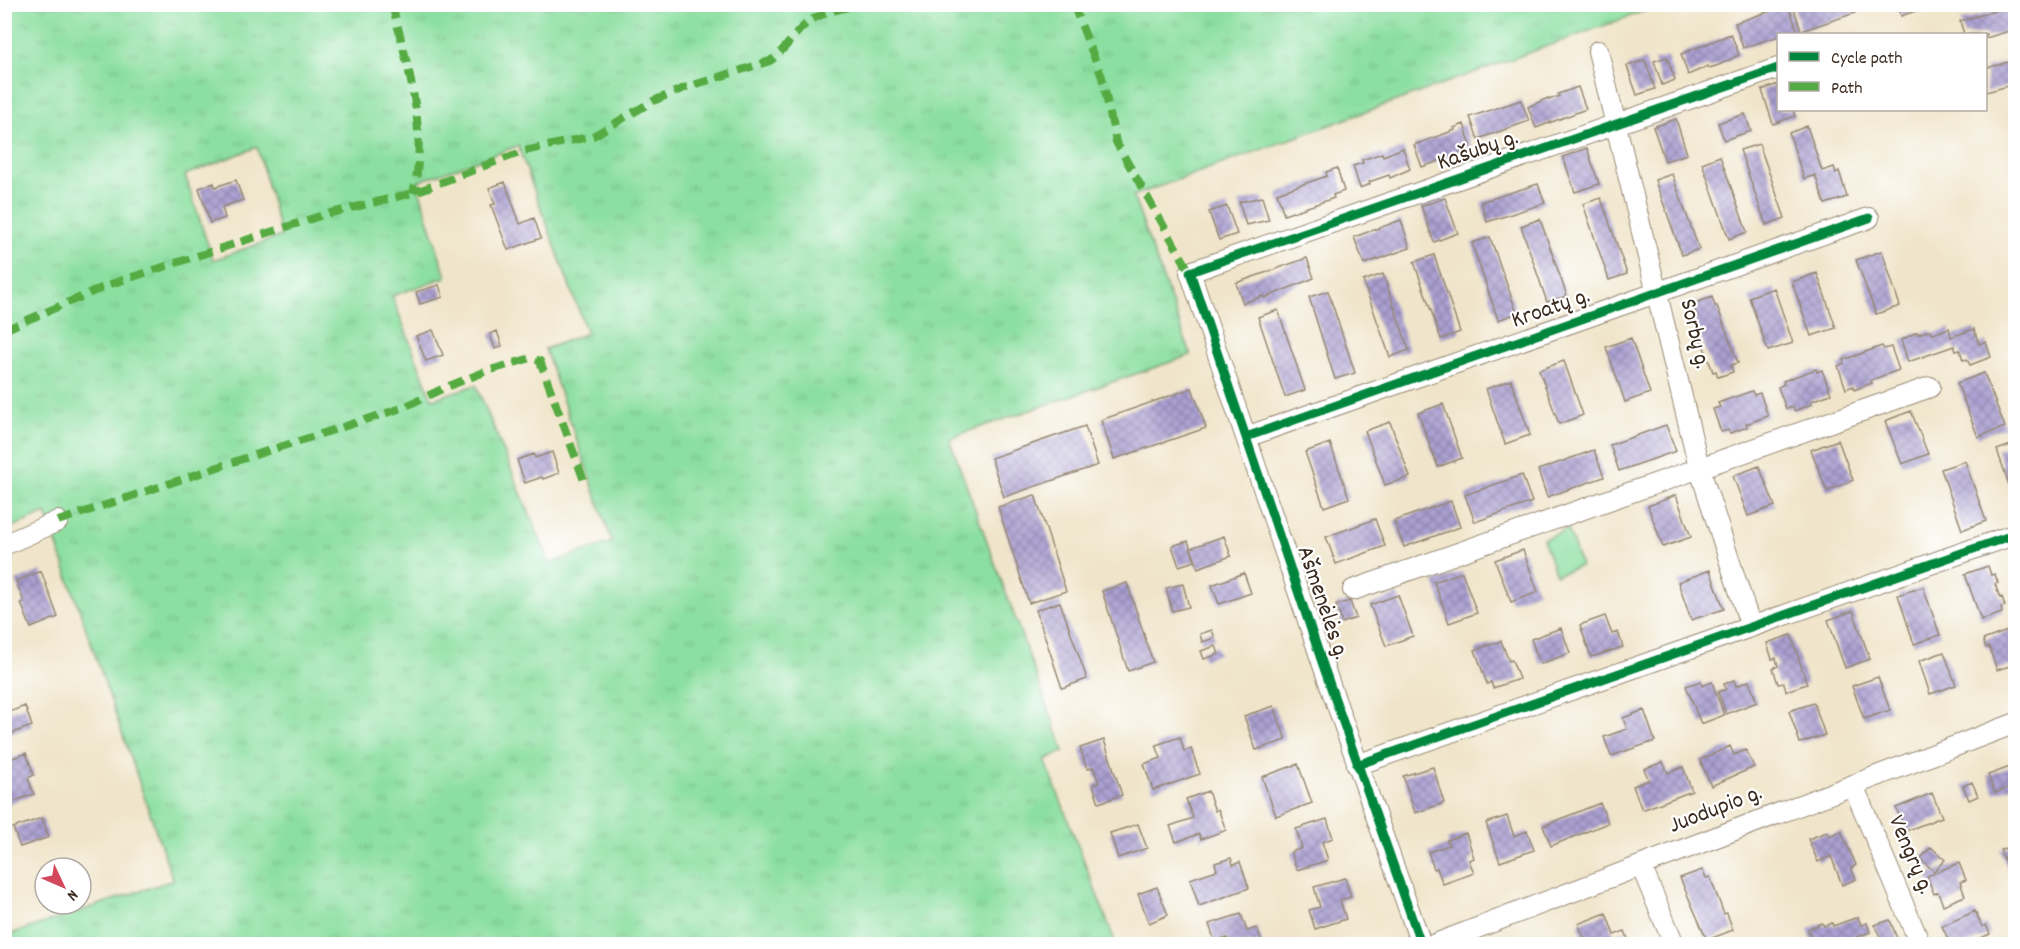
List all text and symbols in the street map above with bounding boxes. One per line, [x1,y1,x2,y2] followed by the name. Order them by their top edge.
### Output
[1777,33,1987,111] legend
[1831,47,1902,72] text: Cycle path
[1831,77,1863,102] text: Path
[1433,121,1523,181] street label: Kašubų g.
[1507,280,1595,338] street label: Kroatų g.
[1669,296,1719,372] street label: Sorbų g.
[1287,542,1357,664] street label: Ašmenėlės g.
[1664,777,1768,843] street label: Juodupio g.
[1878,810,1942,900] street label: Vengrų g.
[33,856,93,916] north arrow
[61,884,83,906] text: N

